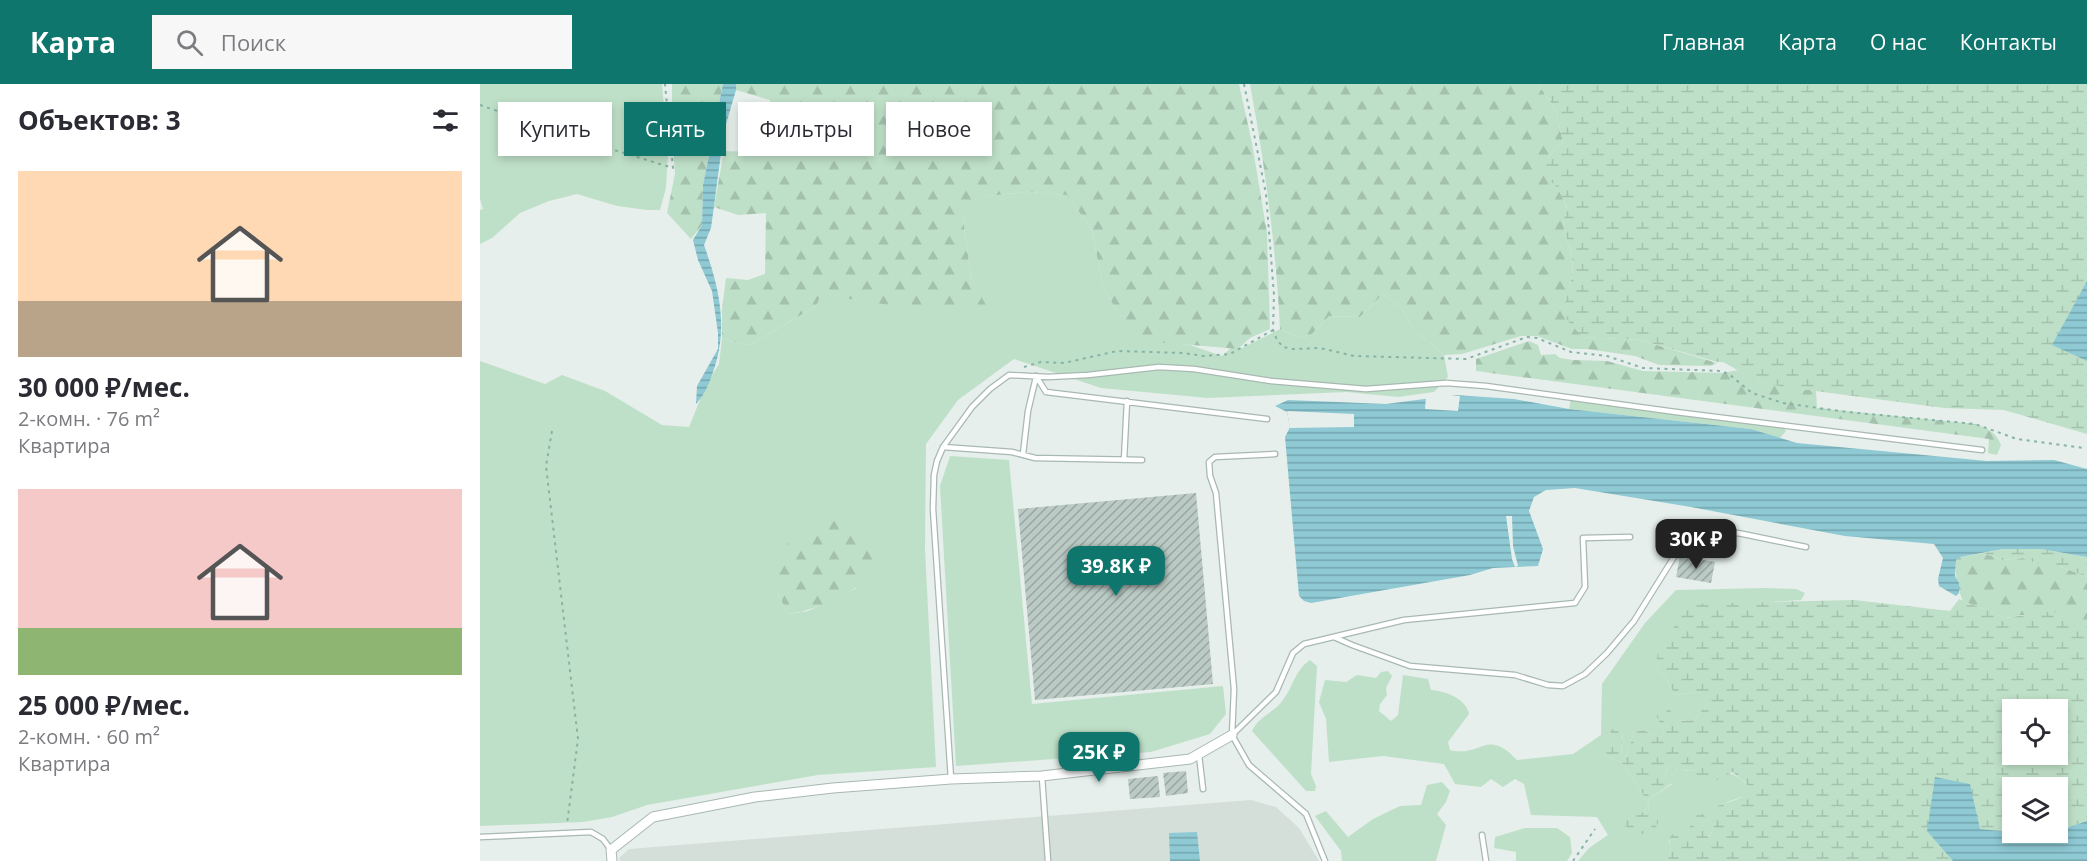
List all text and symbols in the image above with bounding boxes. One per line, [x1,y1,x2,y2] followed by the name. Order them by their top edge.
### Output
[152,15,572,69] search box
[30,23,116,61] text: Карта
[173,26,206,59] icon: search
[221,27,286,57] text: Поиск
[1662,28,1745,56] text: Главная
[1778,28,1837,56] text: Карта
[1870,28,1927,56] text: О нас
[1960,28,2057,56] text: Контакты
[18,102,181,138] text: Объектов: 3
[498,102,612,156] chip: Купить
[624,102,726,156] chip: Снять
[738,102,874,156] chip: Фильтры
[886,102,992,156] chip: Новое
[429,104,462,137] icon: filters
[186,210,294,318] icon: home
[18,369,190,405] text: 30 000 ₽/мес.
[18,405,160,432] text: 2-комн. · 76 m²
[18,432,111,459] text: Квартира
[1654,519,1738,570] pin: 30K ₽
[1670,525,1723,552] text: 30K ₽
[186,528,294,636] icon: home
[1061,546,1171,597] pin: 39.8K ₽
[1081,552,1151,579] text: 39.8K ₽
[18,687,190,723] text: 25 000 ₽/мес.
[2002,699,2068,843] map controls
[2002,699,2068,765] button: locate
[18,723,160,750] text: 2-комн. · 60 m²
[1057,732,1141,783] pin: 25K ₽
[1073,738,1126,765] text: 25K ₽
[18,750,111,777] text: Квартира
[2002,777,2068,843] button: layers

